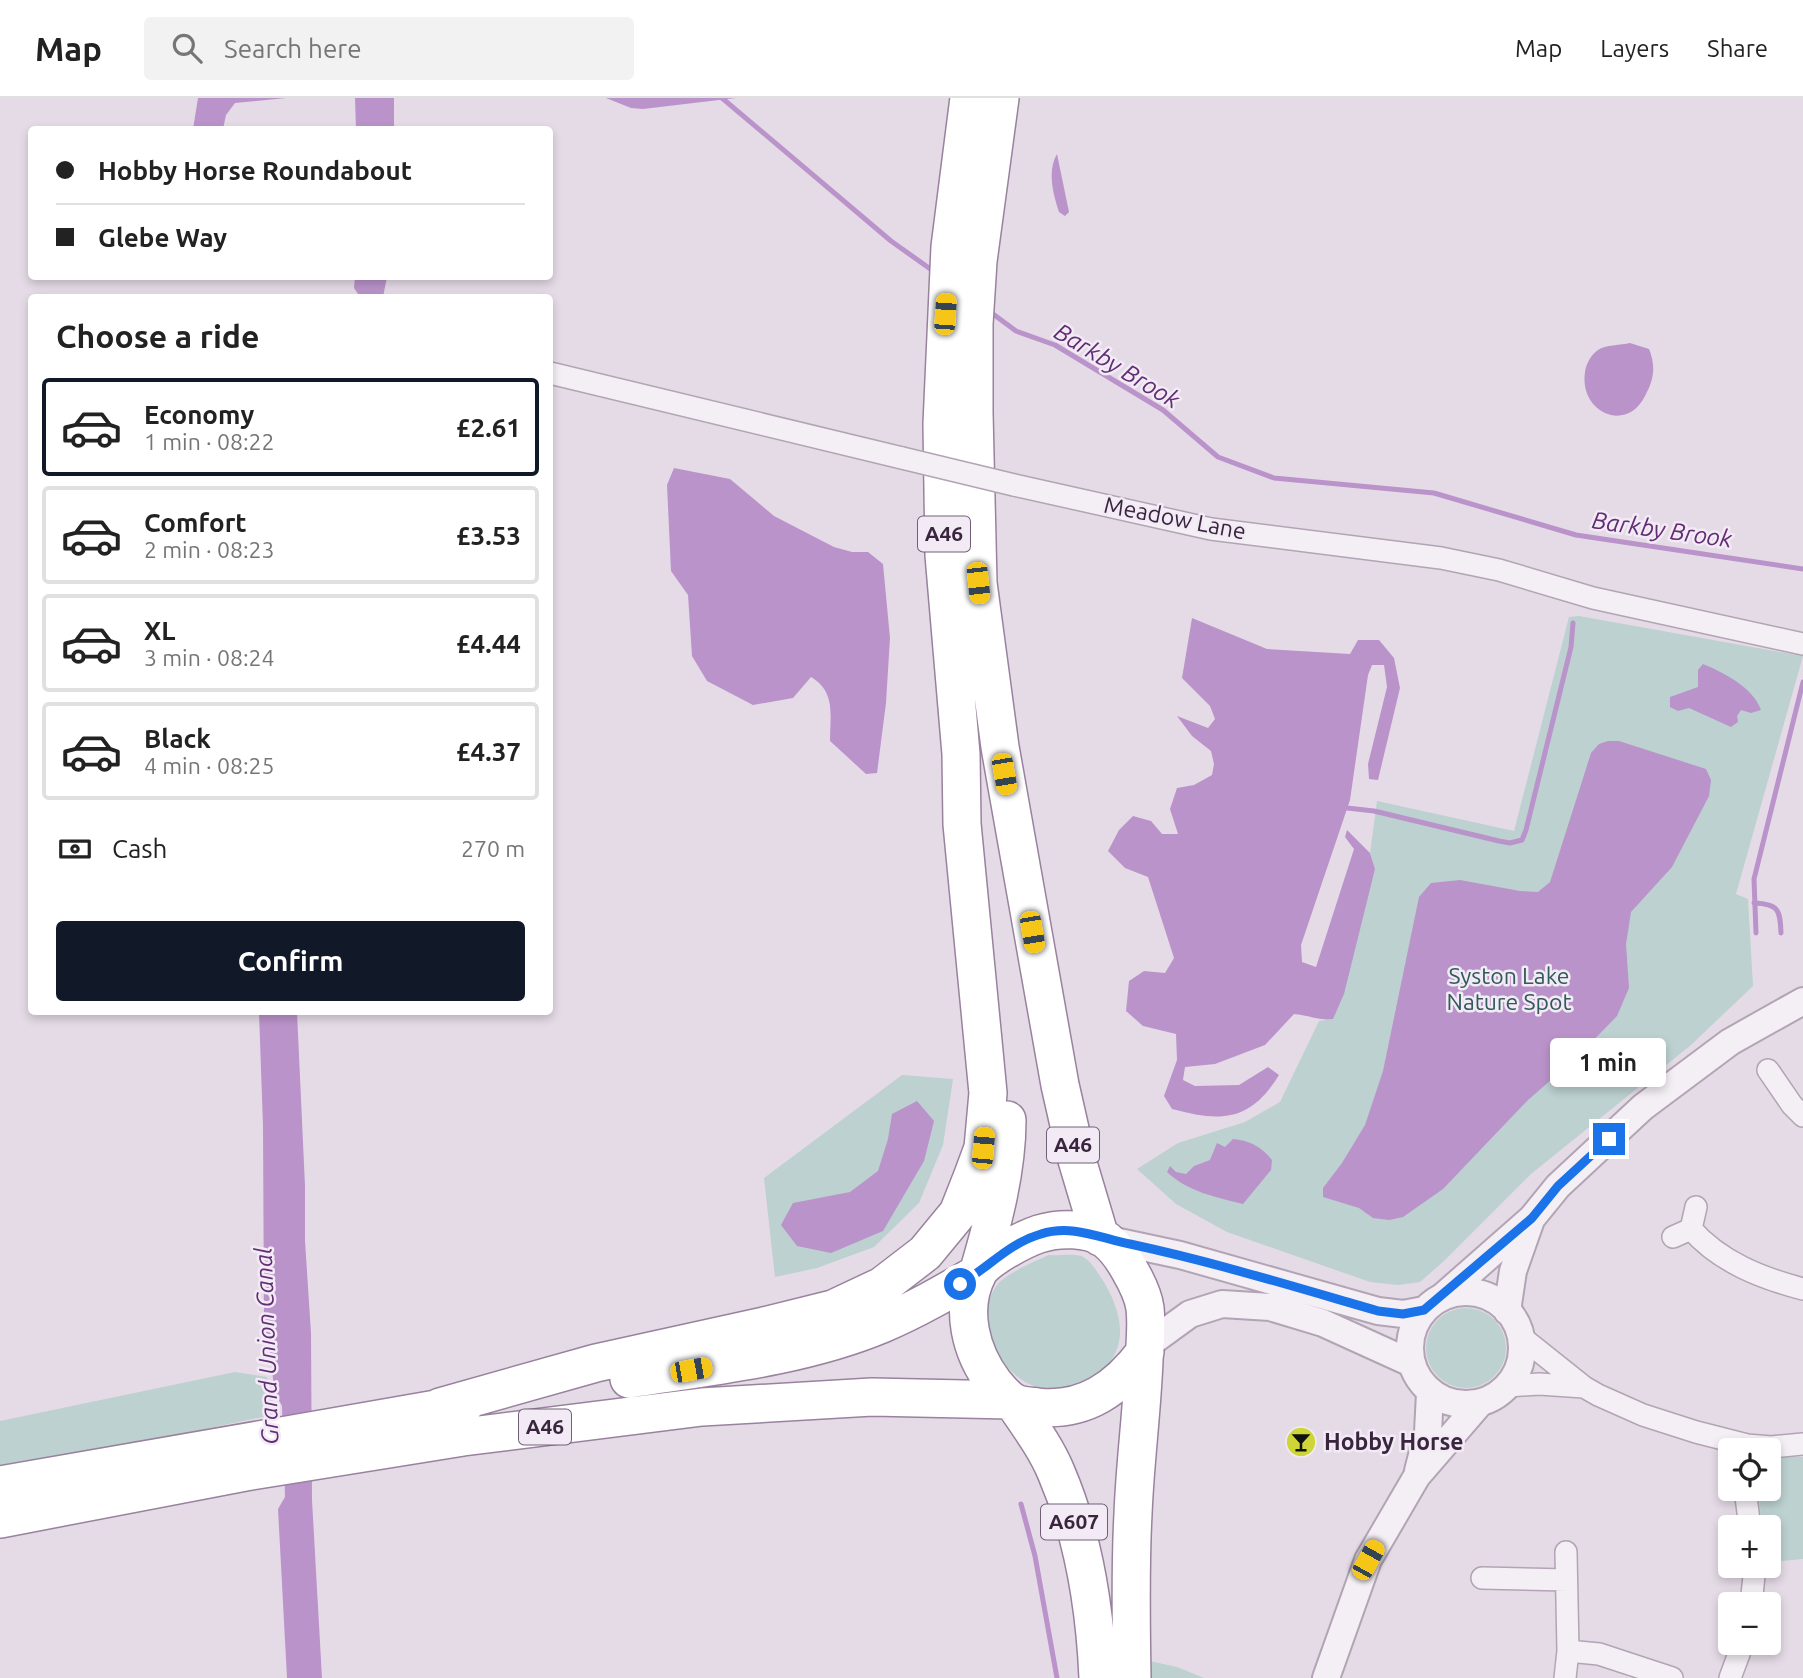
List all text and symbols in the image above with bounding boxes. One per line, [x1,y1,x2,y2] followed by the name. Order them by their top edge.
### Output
[144,17,634,80] search box
[168,29,206,67] icon: search
[35,30,102,67] text: Map
[224,34,362,63] text: Search here
[1515,35,1562,62] text: Map
[1600,35,1669,62] text: Layers
[1707,35,1768,62] text: Share
[98,156,412,185] text: Hobby Horse Roundabout
[98,223,227,252] text: Glebe Way
[934,292,957,336] car
[56,318,259,354] text: Choose a ride
[1050,318,1185,414] water label: Barkby Brook
[60,396,123,459] icon: car
[144,400,254,429] text: Economy
[456,413,521,442] text: £2.61
[144,429,275,454] text: 1 min · 08:22
[1102,492,1248,544] street label: Meadow Lane
[60,504,123,567] icon: car
[1590,506,1735,553] water label: Barkby Brook
[144,508,247,537] text: Comfort
[918,516,970,551] road number: A46
[456,521,521,550] text: £3.53
[144,537,275,562] text: 2 min · 08:23
[966,561,991,605] car
[60,612,123,675] icon: car
[144,616,175,645] text: XL
[456,629,521,658] text: £4.44
[144,645,275,670] text: 3 min · 08:24
[60,720,123,783] icon: car
[144,724,211,753] text: Black
[456,737,521,766] text: £4.37
[991,751,1018,797] car
[144,753,275,778] text: 4 min · 08:25
[56,830,94,868] icon: cash
[112,834,167,863] text: Cash
[461,836,525,861] text: 270 m
[1019,909,1046,955] car
[56,921,525,1001] button: Confirm
[1446,963,1572,1014] park label: Syston Lake Nature Spot
[1551,1038,1667,1086] callout: 1 min
[1579,1050,1637,1075] text: 1 min
[1593,1123,1625,1155] route end
[971,1126,996,1170] car
[1047,1128,1099,1162] road number: A46
[250,1247,283,1445] water label: Grand Union Canal
[944,1268,976,1300] route start
[669,1356,714,1384] car
[519,1410,571,1444] road number: A46
[1284,1425,1318,1459] bar icon: Hobby Horse
[1324,1429,1464,1454] place label: Hobby Horse
[1718,1438,1781,1655] map controls
[1718,1438,1781,1501] button: locate
[1041,1504,1107,1540] road number: A607
[1718,1515,1781,1578] button: +
[1349,1537,1388,1583] car
[1718,1592,1781,1655] button: −

